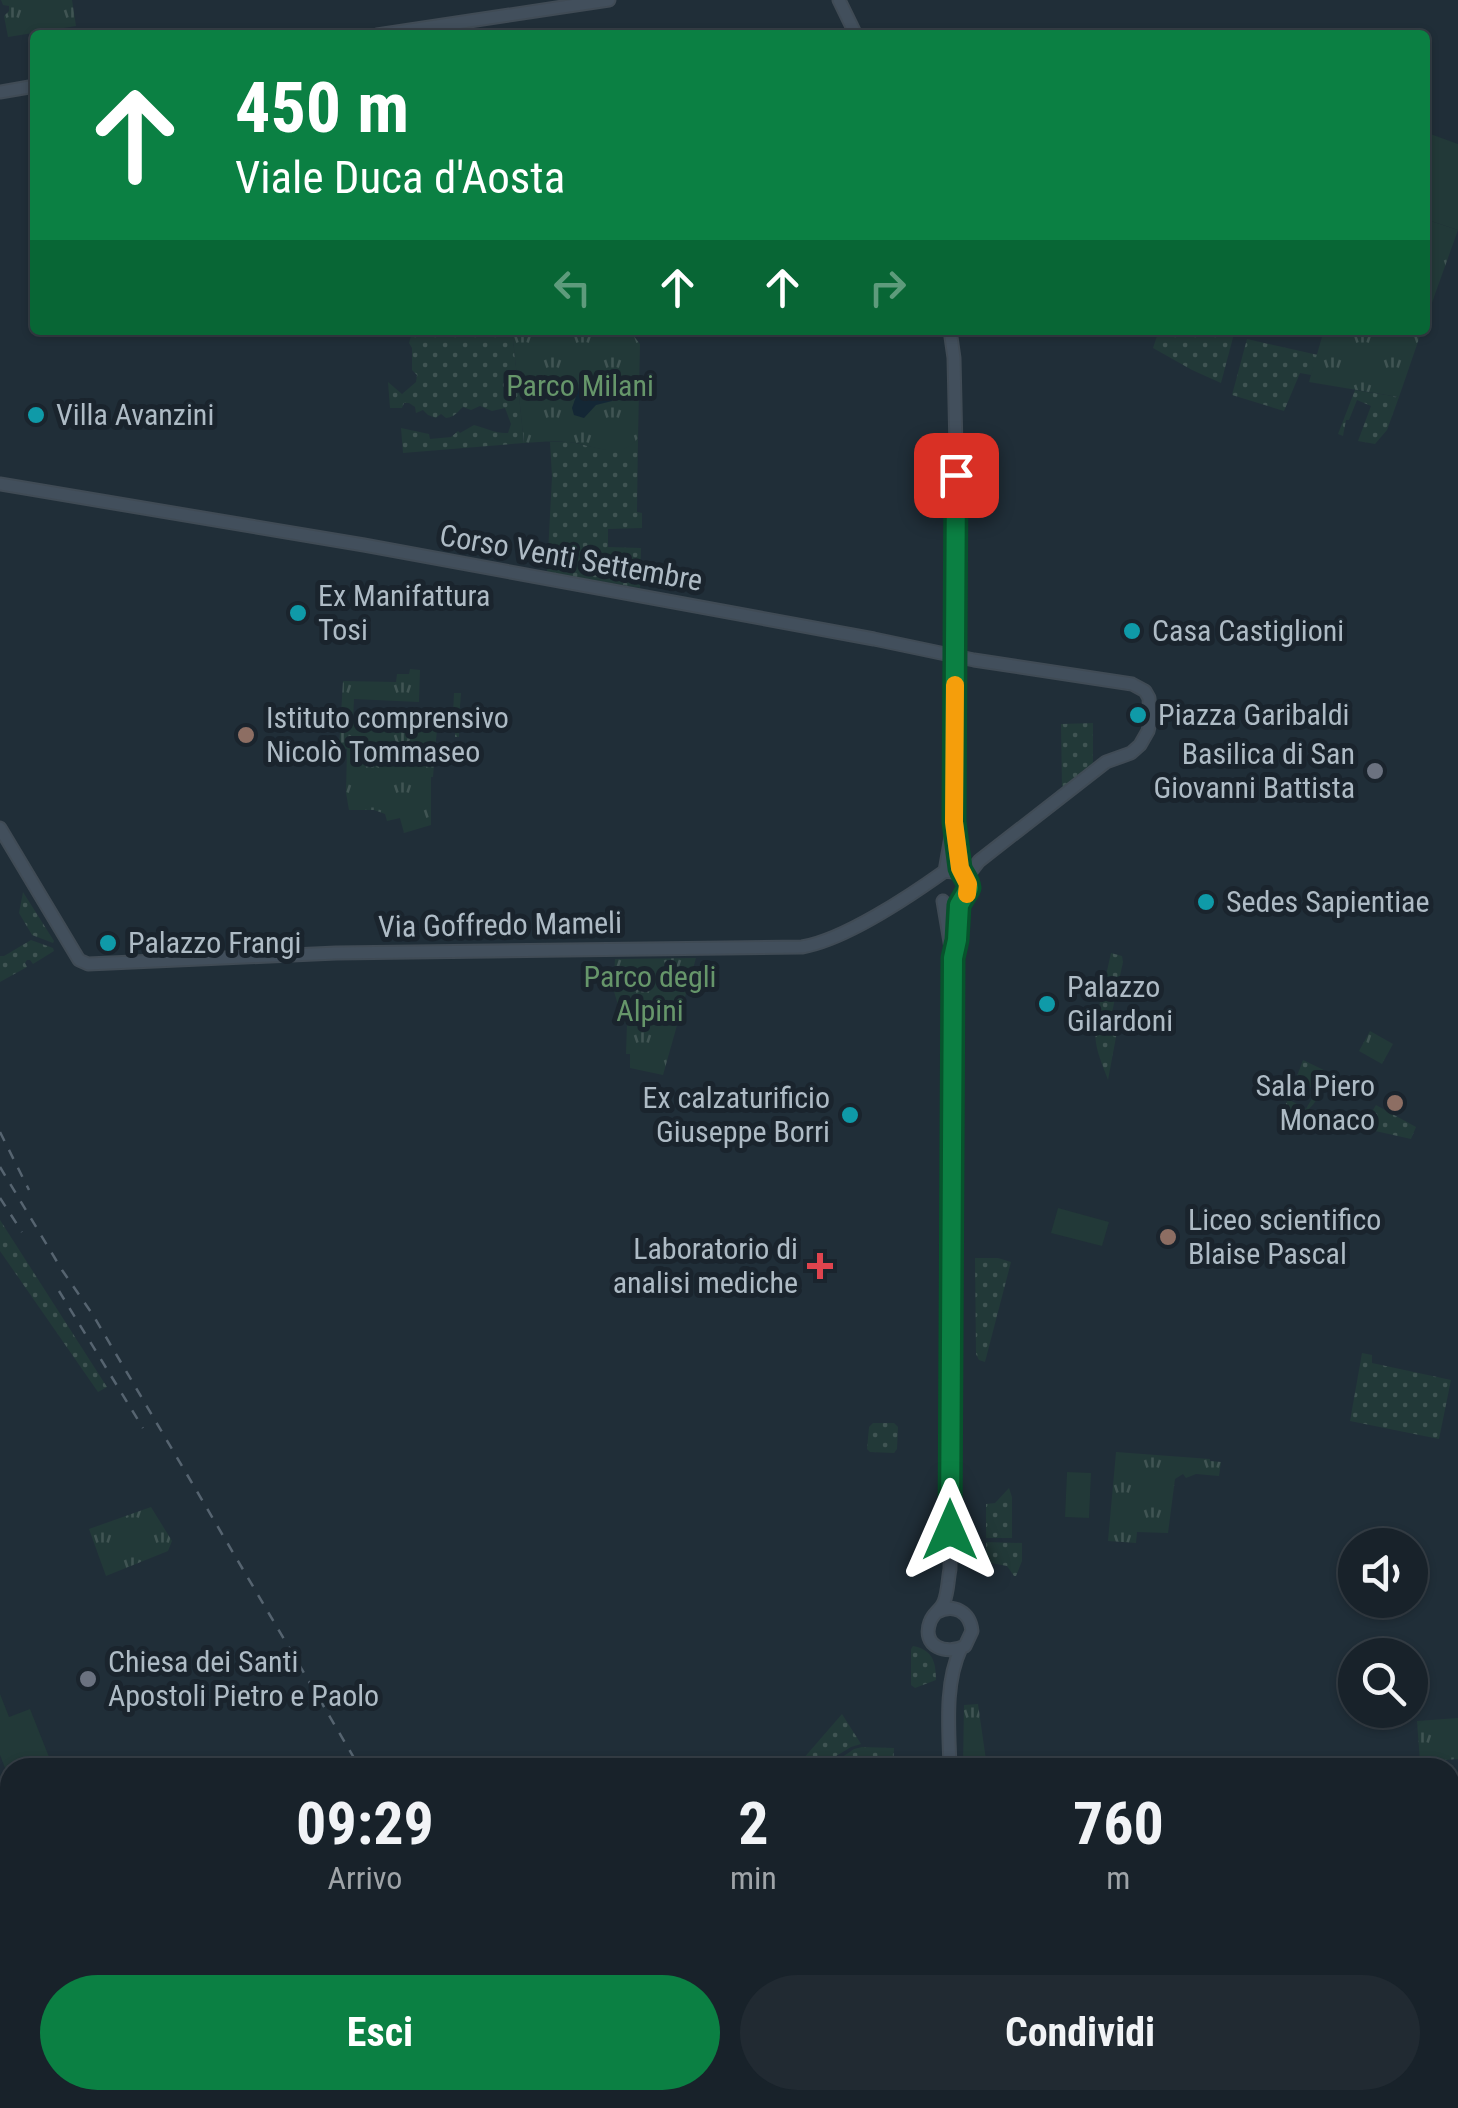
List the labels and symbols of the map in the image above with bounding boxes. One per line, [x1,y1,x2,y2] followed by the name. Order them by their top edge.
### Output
[506,368,654,403] park label: Parco Milani
[56,397,214,432] place label: Villa Avanzini
[25,404,47,426] marker: Villa Avanzini
[914,433,999,518] pin
[437,517,705,598] street label: Corso Venti Settembre
[318,578,490,647] place label: Ex Manifattura Tosi
[287,602,309,624] marker: Ex Manifattura Tosi
[1152,613,1344,648] place label: Casa Castiglioni
[1121,620,1143,642] marker: Casa Castiglioni
[1158,697,1349,732] place label: Piazza Garibaldi
[266,700,509,769] place label: Istituto comprensivo Nicolò Tommaseo
[1127,704,1149,726] marker: Piazza Garibaldi
[235,724,257,746] marker: Istituto comprensivo Nicolò Tommaseo
[1153,736,1355,805] place label: Basilica di San Giovanni Battista
[1364,760,1386,782] marker: Basilica di San Giovanni Battista
[1226,884,1430,919] place label: Sedes Sapientiae
[1195,891,1217,913] marker: Sedes Sapientiae
[378,905,622,944] street label: Via Goffredo Mameli
[128,925,301,960] place label: Palazzo Frangi
[97,932,119,954] marker: Palazzo Frangi
[583,959,717,1028] park label: Parco degli Alpini
[1067,969,1173,1038] place label: Palazzo Gilardoni
[1036,993,1058,1015] marker: Palazzo Gilardoni
[1255,1068,1375,1137] place label: Sala Piero Monaco
[642,1080,830,1149] place label: Ex calzaturificio Giuseppe Borri
[1384,1092,1406,1114] marker: Sala Piero Monaco
[839,1104,861,1126] marker: Ex calzaturificio Giuseppe Borri
[1188,1202,1381,1271] place label: Liceo scientifico Blaise Pascal
[1157,1226,1179,1248] marker: Liceo scientifico Blaise Pascal
[613,1231,798,1300] place label: Laboratorio di analisi mediche
[807,1253,833,1279] marker: Laboratorio di analisi mediche
[898,1478,1002,1582] position arrow
[108,1644,379,1713] place label: Chiesa dei Santi Apostoli Pietro e Paolo
[77,1668,99,1690] marker: Chiesa dei Santi Apostoli Pietro e Paolo

